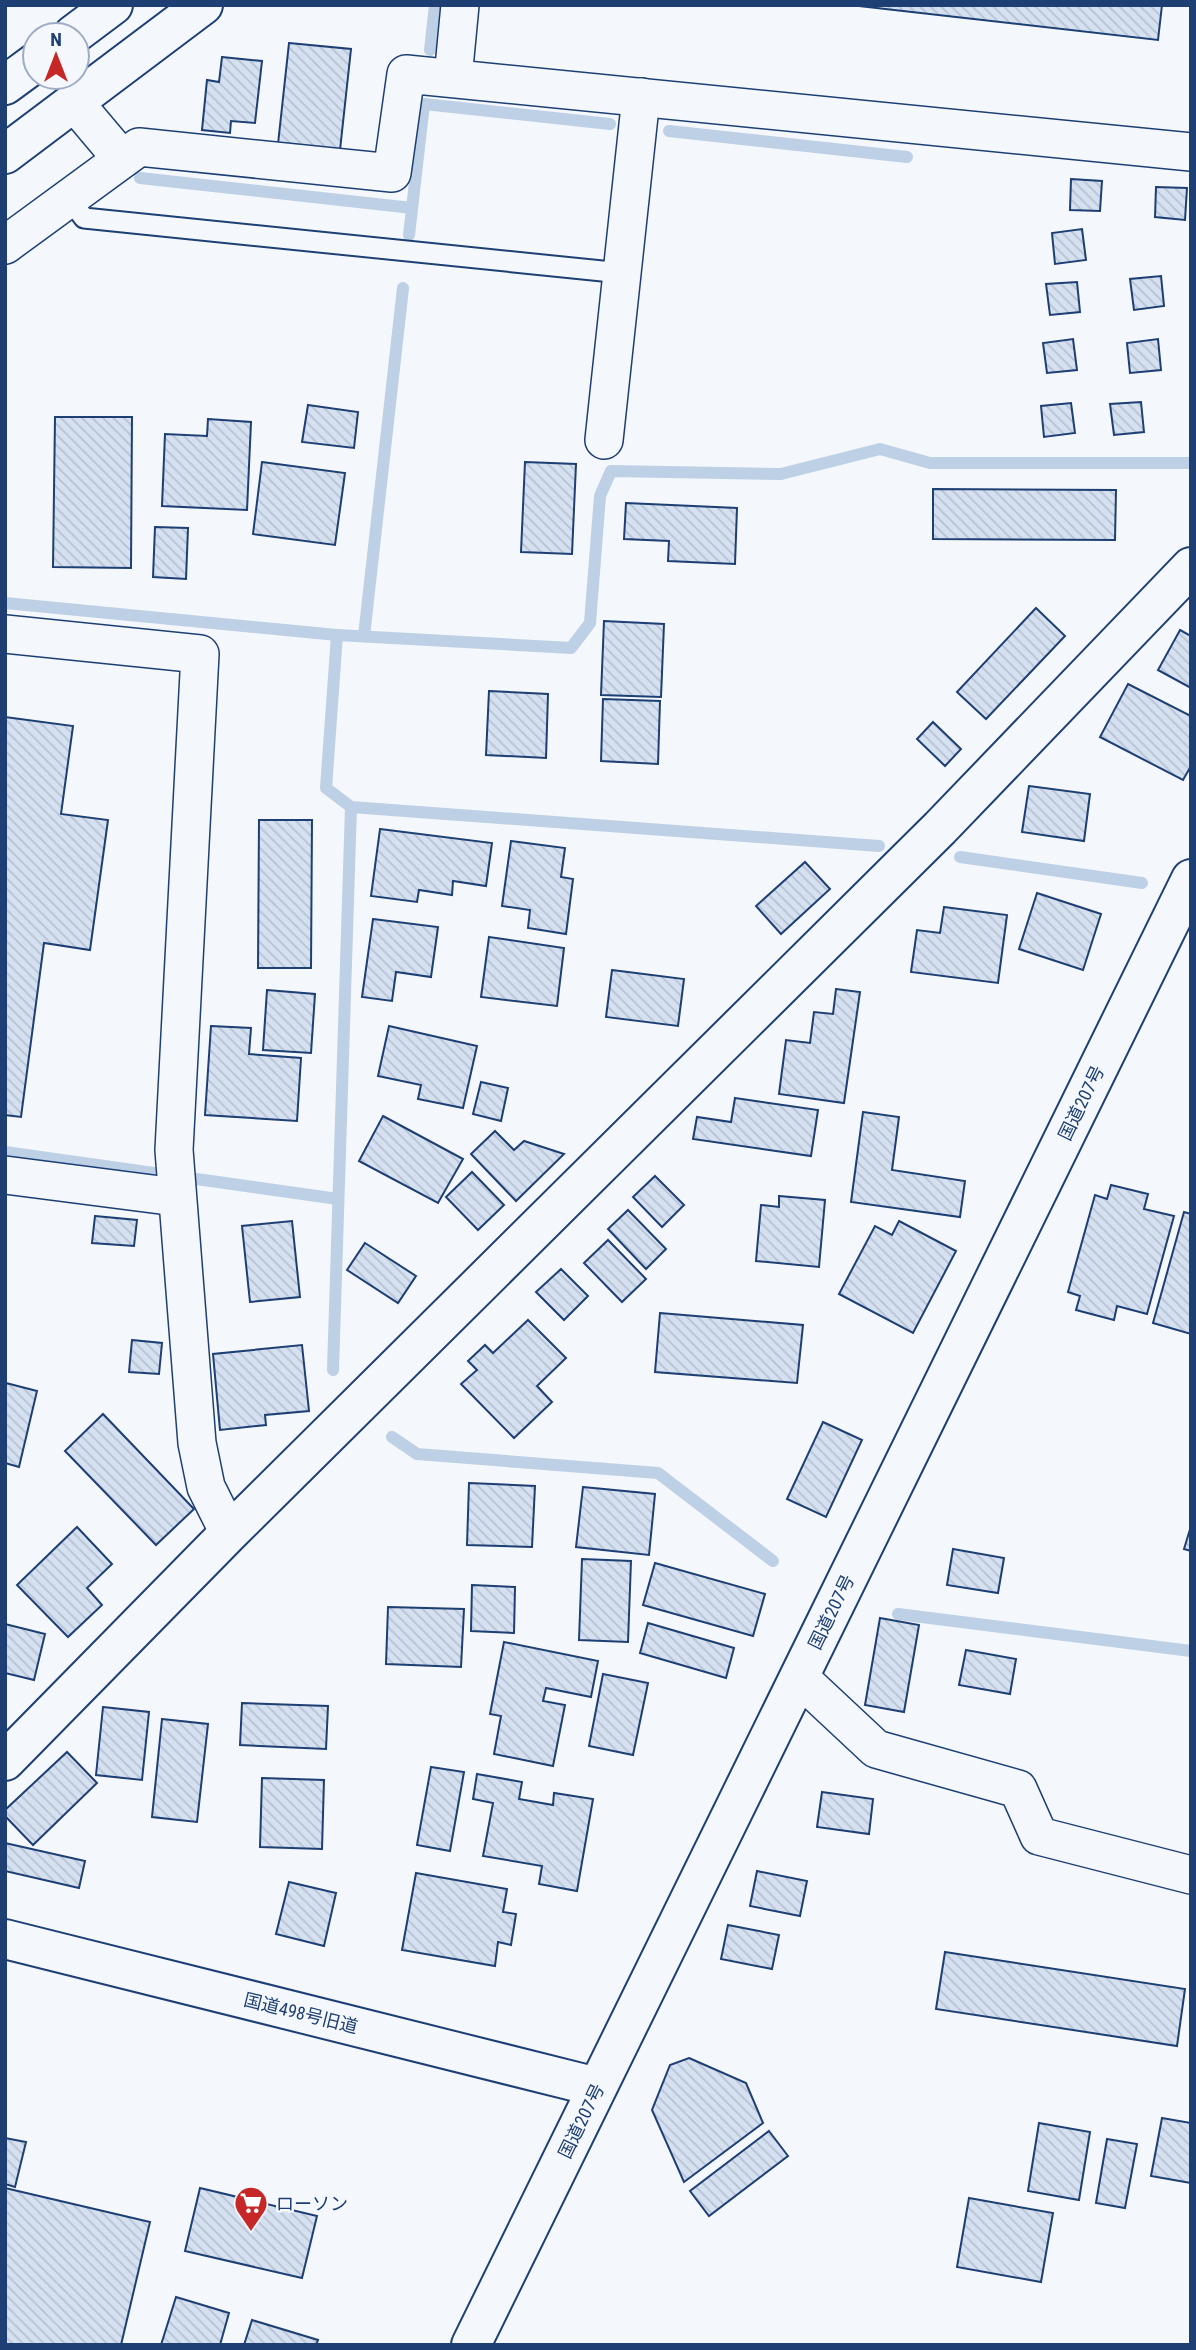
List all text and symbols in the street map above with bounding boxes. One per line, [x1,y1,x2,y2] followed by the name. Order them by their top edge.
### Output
[21,21,91,91] north arrow
[50,28,62,51] text: N
[1054,1062,1108,1144] street label: 国道207号
[804,1571,858,1653] street label: 国道207号
[242,1989,360,2037] street label: 国道498号旧道
[554,2080,608,2162] street label: 国道207号
[232,2184,270,2233] supermarket icon: ローソン
[276,2193,348,2214] place label: ローソン

